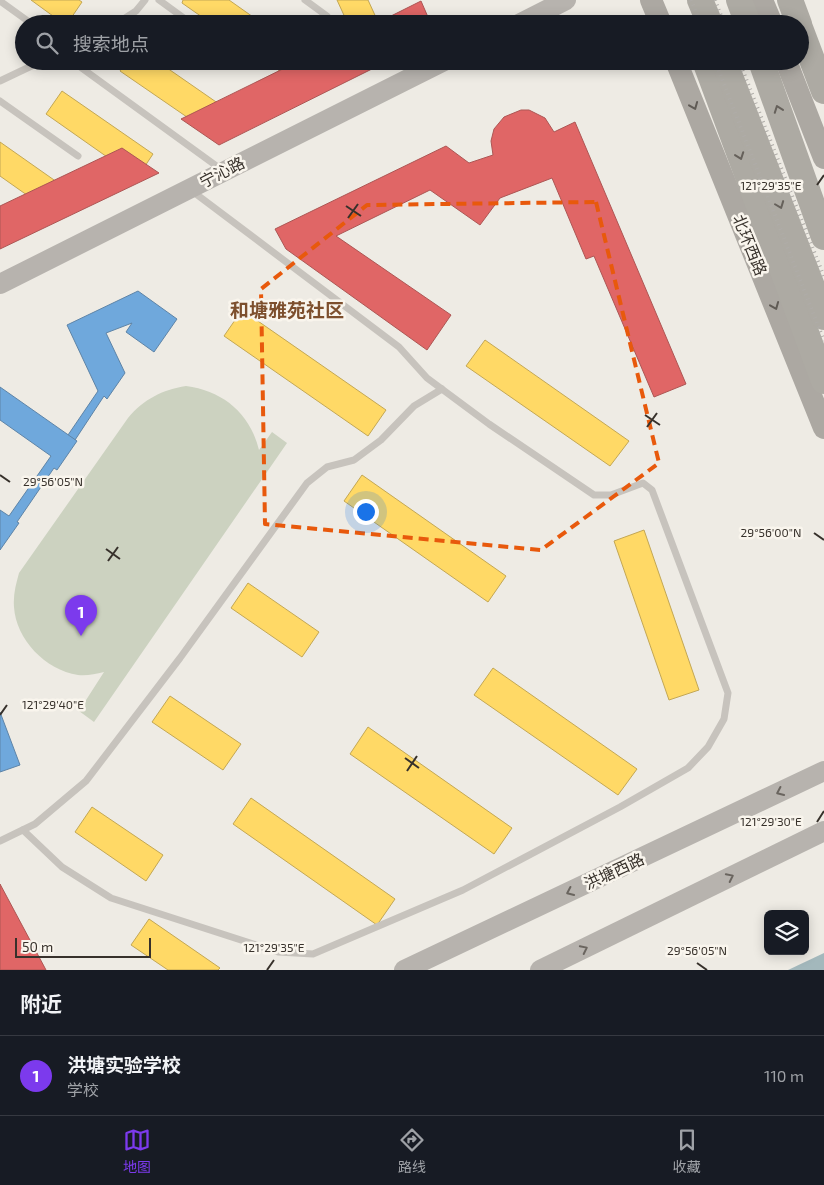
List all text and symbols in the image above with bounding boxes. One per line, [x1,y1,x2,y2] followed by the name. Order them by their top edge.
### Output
[15,15,809,70] search box
[33,29,61,57] icon: search
[73,32,149,55] text: 搜索地点
[689,102,699,110] one-way arrow
[774,105,784,114] one-way arrow
[734,151,744,160] one-way arrow
[196,152,247,191] street label: 宁沁路
[741,178,802,192] text: 121°29'35"E
[774,200,784,208] one-way arrow
[730,212,771,278] street label: 北环西路
[230,298,344,321] district label: 和塘雅苑社区
[768,301,779,310] one-way arrow
[23,474,83,488] text: 29°56'05"N
[353,499,379,525] your location
[741,525,801,539] text: 29°56'00"N
[65,595,97,636] pin: 1
[22,697,84,711] text: 121°29'40"E
[776,786,785,796] one-way arrow
[740,814,802,828] text: 121°29'30"E
[581,848,647,893] street label: 洪塘西路
[725,873,734,883] one-way arrow
[566,885,575,896] one-way arrow
[764,910,809,955] map controls
[764,910,809,955] button: layers
[15,935,151,958] scale bar
[22,938,53,955] text: 50 m
[244,940,305,954] text: 121°29'35"E
[667,943,727,957] text: 29°56'05"N
[579,944,588,955] one-way arrow
[20,991,62,1016] text: 附近
[67,1053,181,1076] text: 洪塘实验学校
[33,1066,39,1085] text: 1
[764,1066,804,1085] text: 110 m
[67,1080,99,1099] text: 学校
[123,1126,151,1176] tab: 地图
[398,1126,426,1176] tab: 路线
[673,1126,701,1176] tab: 收藏

